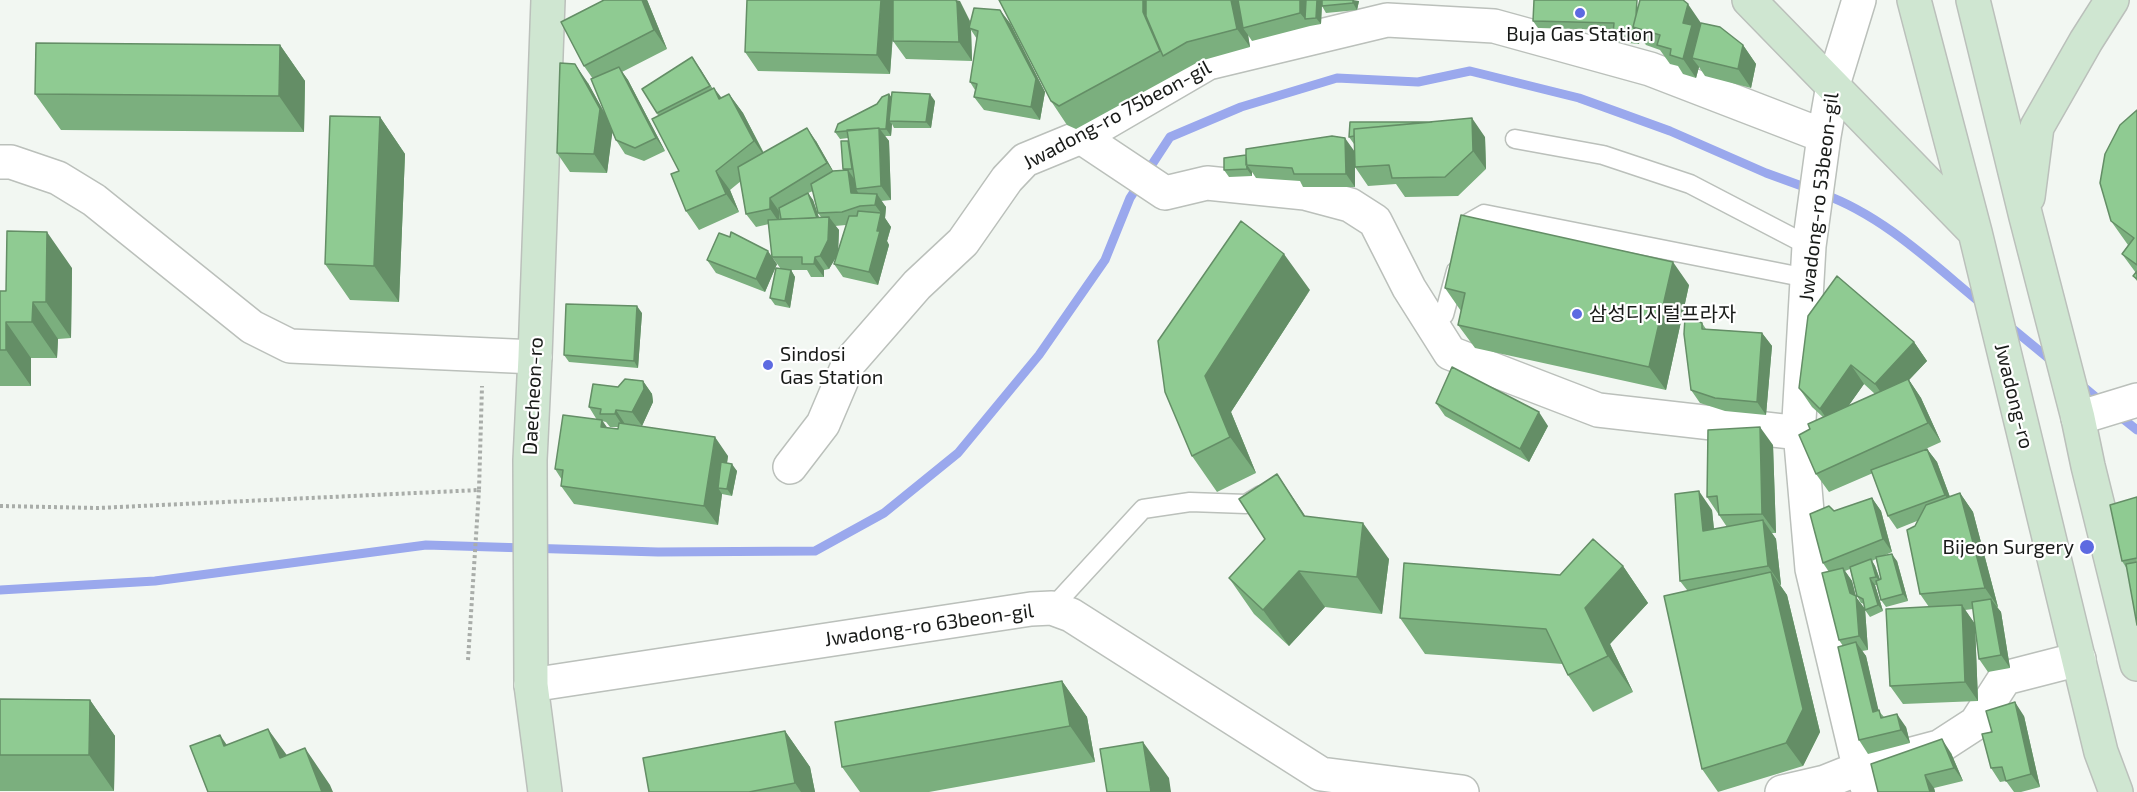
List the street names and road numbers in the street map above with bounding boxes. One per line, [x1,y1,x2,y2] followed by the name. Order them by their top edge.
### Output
[1019,55,1215,175] street label: Jwadong-ro 75beon-gil
[1794,91,1844,303] street label: Jwadong-ro 53beon-gil
[518,336,548,456] street label: Daecheon-ro
[1989,341,2039,451] street label: Jwadong-ro
[823,598,1035,652] street label: Jwadong-ro 63beon-gil

